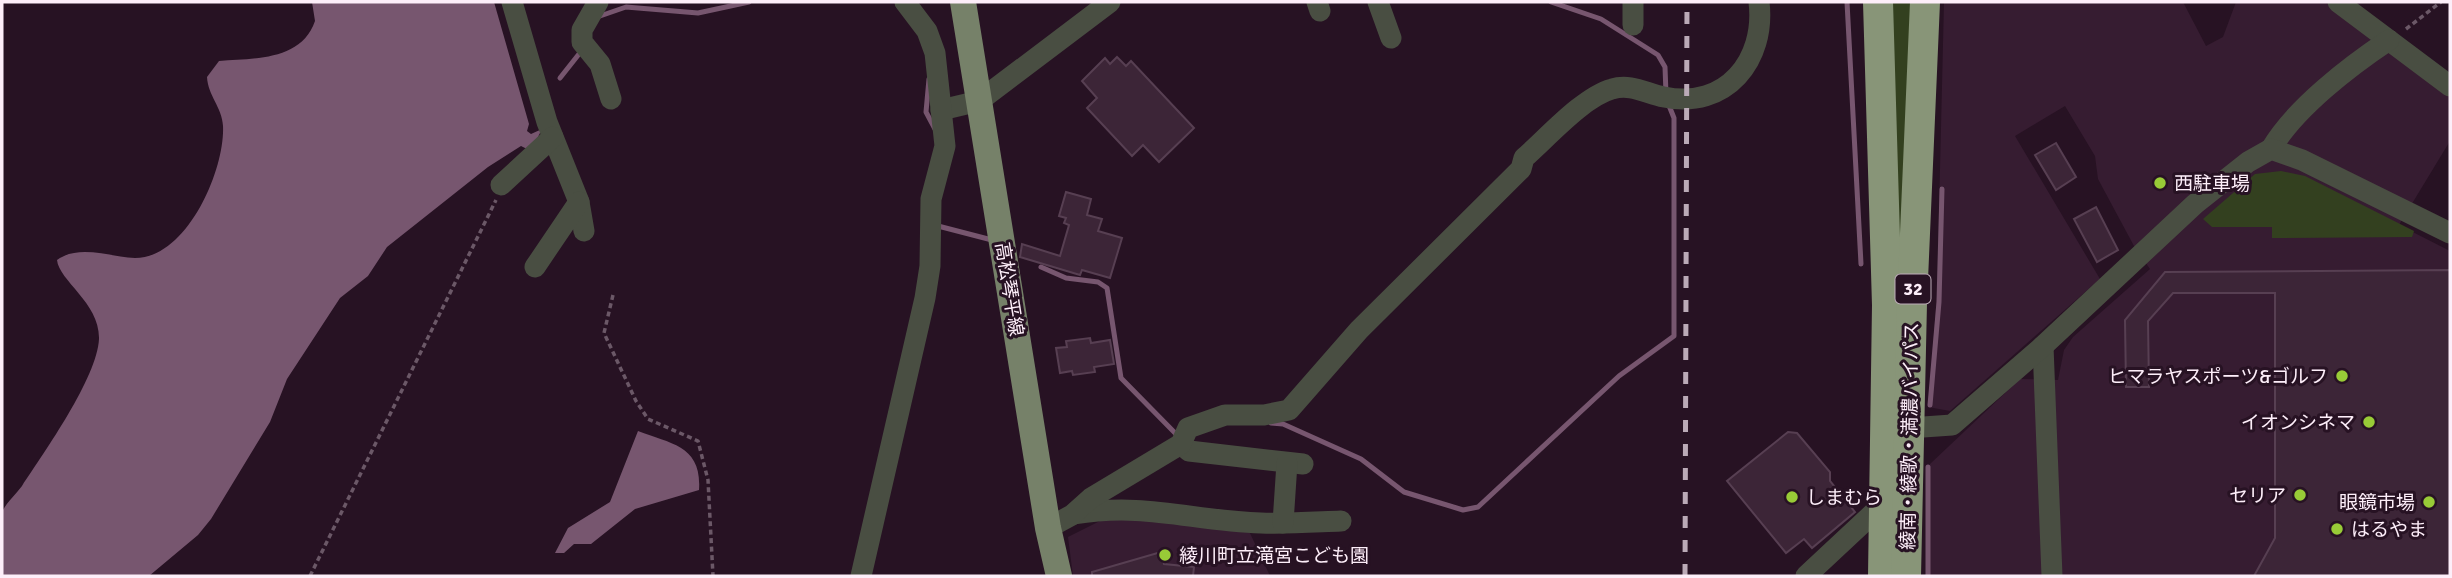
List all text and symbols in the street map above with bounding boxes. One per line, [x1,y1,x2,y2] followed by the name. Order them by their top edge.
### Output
[2174,172,2250,196] place label: 西駐車場
[2152,175,2168,191] marker: 西駐車場
[990,240,1028,338] street label: 高松琴平線
[1896,274,1930,304] road number: 32
[1896,322,1924,550] street label: 綾南・綾歌・満濃バイパス
[2108,365,2328,389] place label: ヒマラヤスポーツ&ゴルフ
[2334,368,2350,384] marker: ヒマラヤスポーツ&ゴルフ
[2241,411,2355,435] place label: イオンシネマ
[2361,414,2377,430] marker: イオンシネマ
[2229,484,2286,508] place label: セリア
[1806,486,1882,510] place label: しまむら
[2292,487,2308,503] marker: セリア
[1784,489,1800,505] marker: しまむら
[2339,491,2415,515] place label: 眼鏡市場
[2421,494,2437,510] marker: 眼鏡市場
[2351,518,2427,542] place label: はるやま
[2329,521,2345,537] marker: はるやま
[1179,544,1369,568] place label: 綾川町立滝宮こども園
[1157,547,1173,563] marker: 綾川町立滝宮こども園

